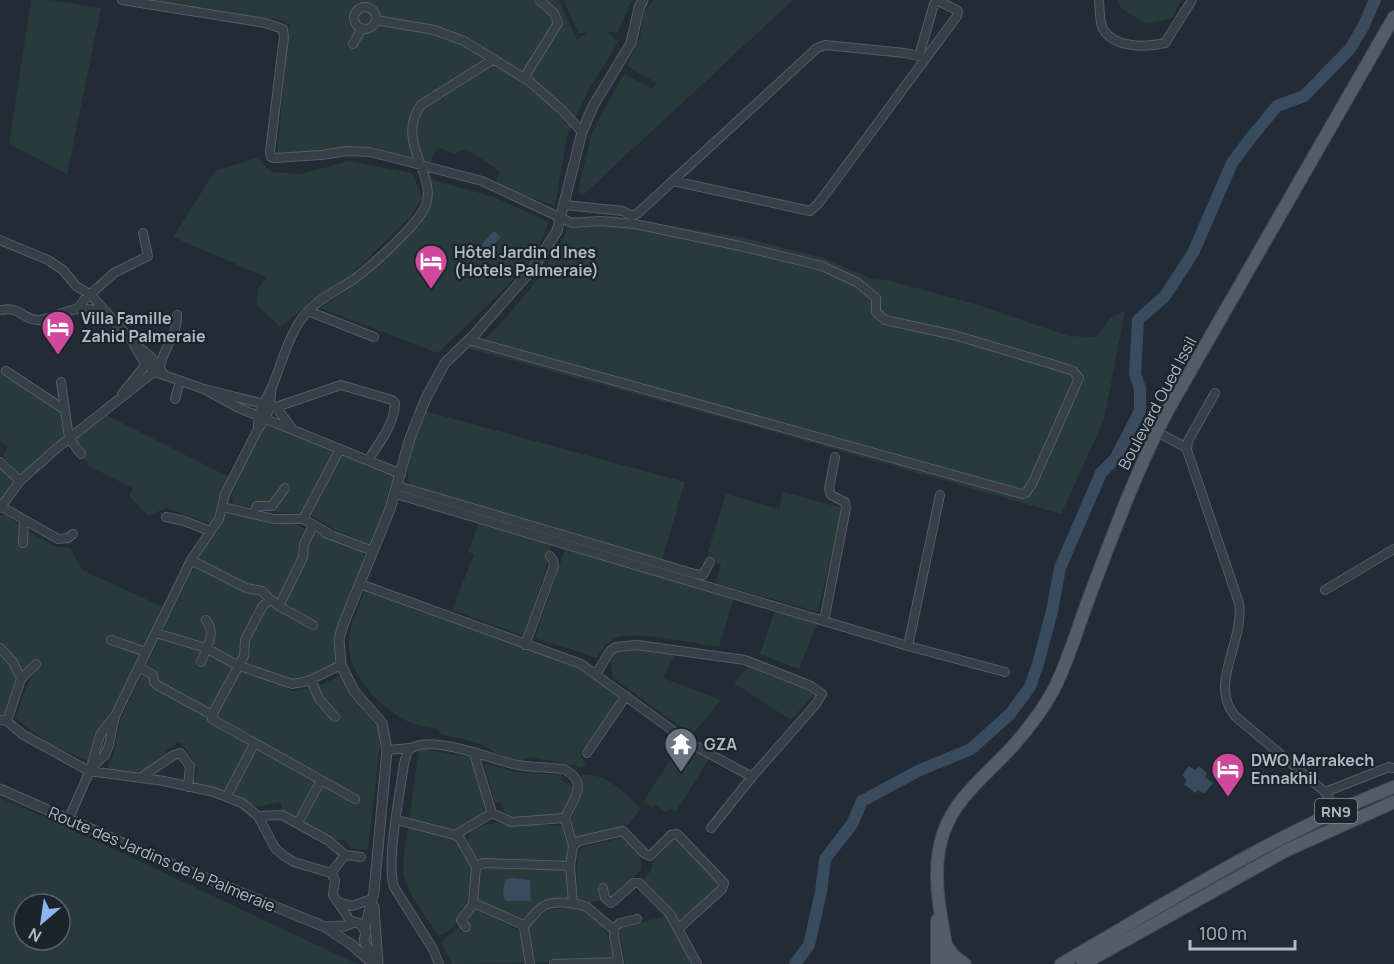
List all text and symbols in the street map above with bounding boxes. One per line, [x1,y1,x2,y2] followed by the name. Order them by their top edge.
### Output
[454,241,599,281] place label: Hôtel Jardin d Ines (Hotels Palmeraie)
[413,243,449,290] hotel icon: Hôtel Jardin d Ines (Hotels Palmeraie)
[81,307,206,347] place label: Villa Famille Zahid Palmeraie
[40,309,76,356] hotel icon: Villa Famille Zahid Palmeraie
[1113,333,1201,473] street label: Boulevard Oued Issil
[663,726,699,773] temple icon: GZA
[704,733,737,755] place label: GZA
[1251,749,1374,789] place label: DWO Marrakech Ennakhil
[1210,751,1246,798] hotel icon: DWO Marrakech Ennakhil
[1315,799,1357,823] road number: RN9
[45,801,279,917] street label: Route des Jardins de la Palmeraie
[12,892,72,952] north arrow
[1190,913,1295,951] scale bar
[1199,921,1247,945] text: 100 m
[24,923,45,948] text: N

